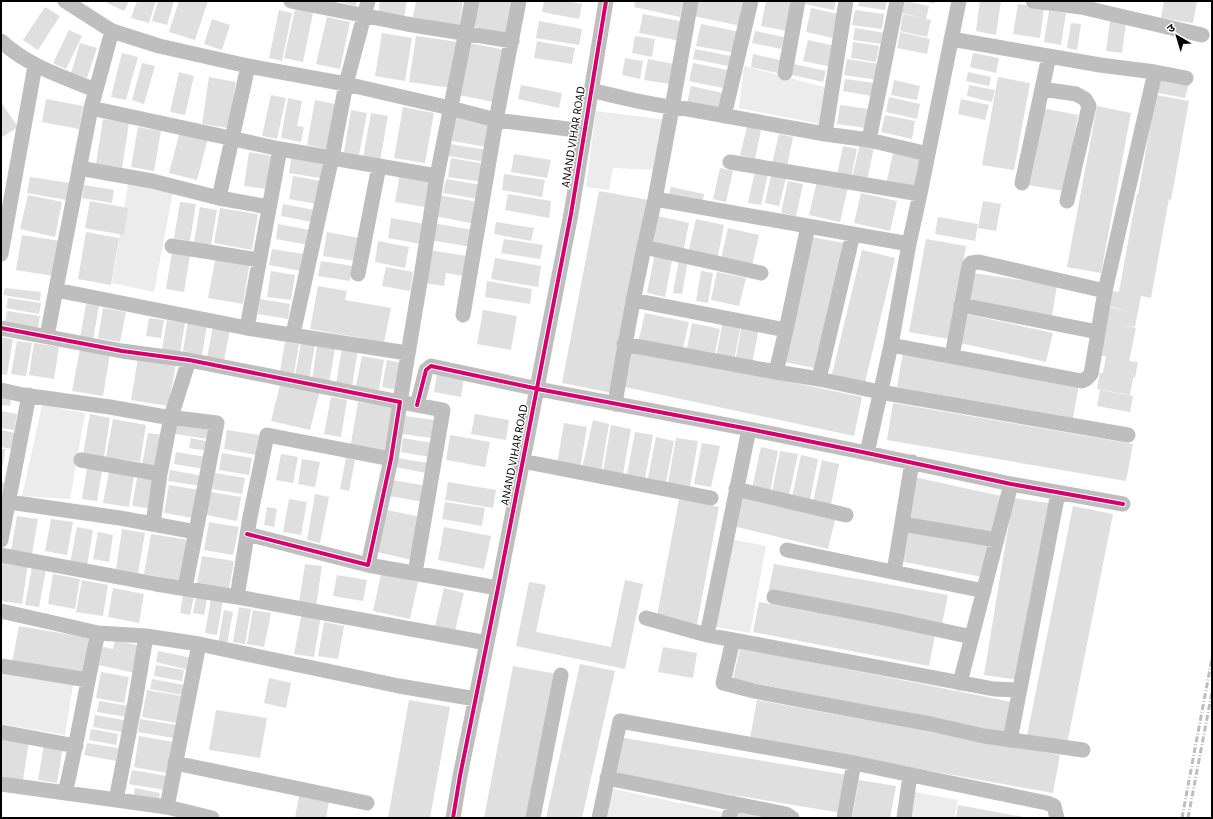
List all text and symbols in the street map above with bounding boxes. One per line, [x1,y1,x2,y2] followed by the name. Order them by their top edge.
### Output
[1157,16,1197,56] north arrow
[1165,22,1178,35] text: उ
[559,85,587,189] street label: ANAND VIHAR ROAD
[498,403,530,506] street label: ANAND VIHAR ROAD

